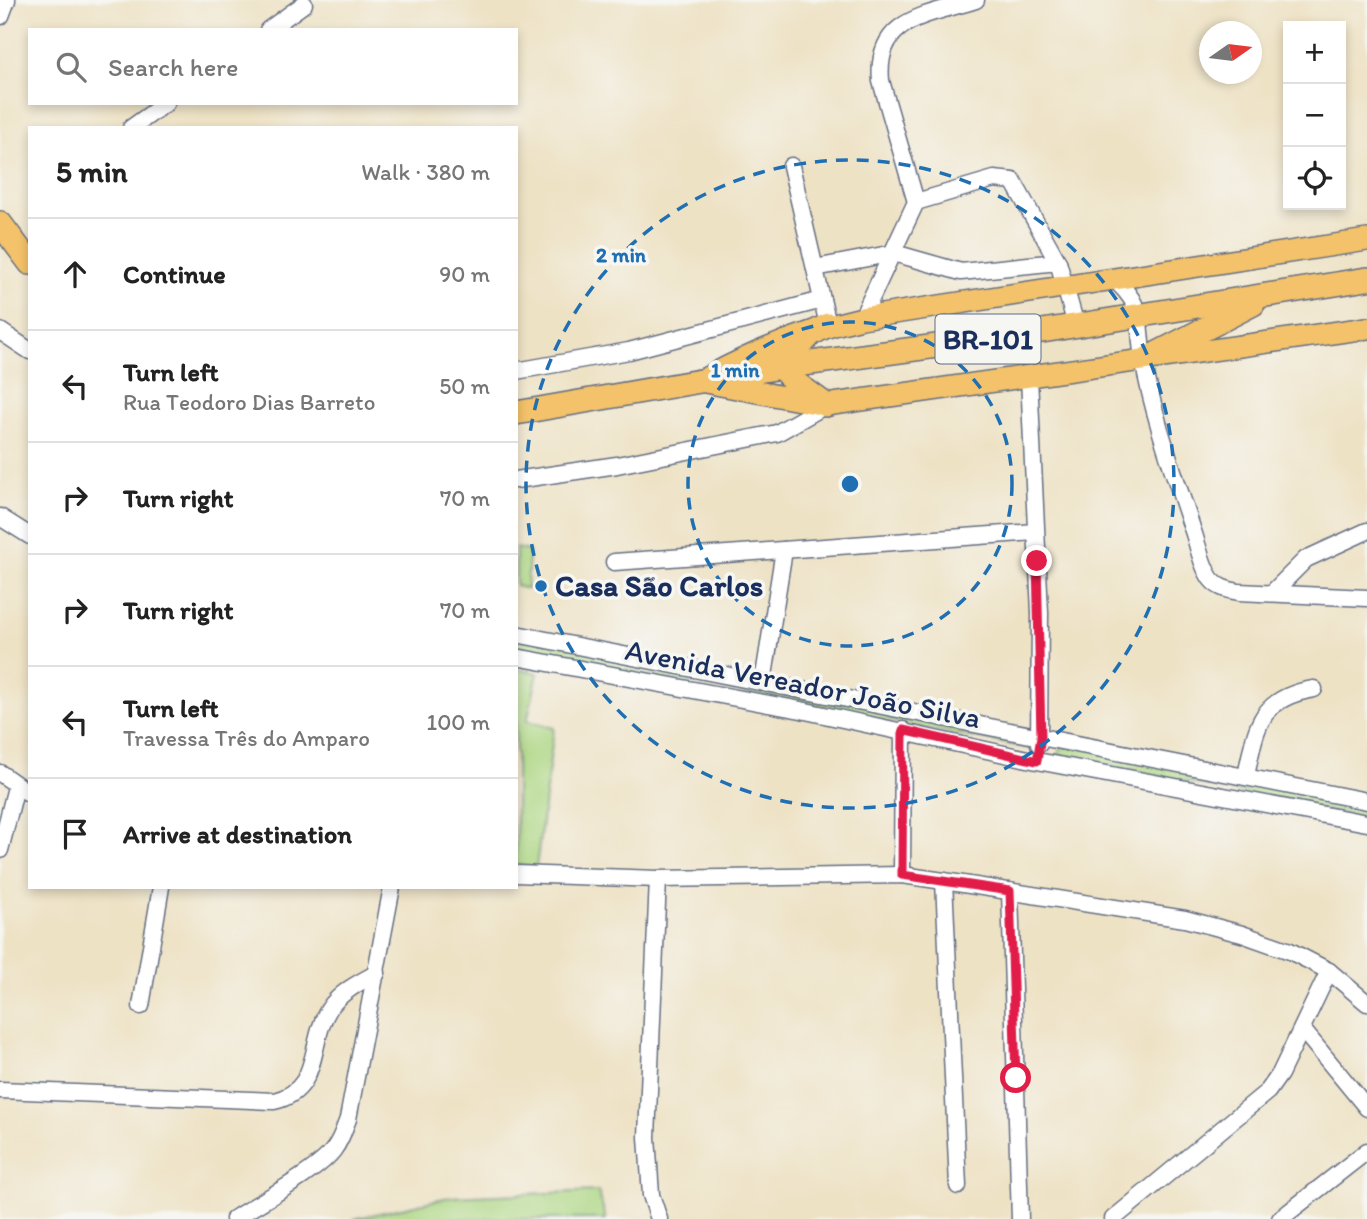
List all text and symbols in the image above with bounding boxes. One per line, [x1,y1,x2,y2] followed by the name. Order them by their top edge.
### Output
[1199,21,1262,84] north arrow
[1283,21,1346,210] map controls
[1283,21,1346,84] button: +
[28,28,518,105] search box
[52,48,90,86] icon: search
[108,51,238,83] text: Search here
[1283,84,1346,147] button: −
[1283,147,1346,210] button: locate
[56,153,127,190] text: 5 min
[361,158,490,186] text: Walk · 380 m
[596,242,647,267] text: 2 min
[56,255,94,293] icon: ahead
[123,258,226,290] text: Continue
[439,260,490,288] text: 90 m
[936,314,1040,364] road number: BR-101
[123,356,219,388] text: Turn left
[711,357,760,382] text: 1 min
[56,367,94,405] icon: left
[439,372,490,400] text: 50 m
[123,388,375,416] text: Rua Teodoro Dias Barreto
[838,472,862,496] centre of rings
[56,479,94,517] icon: right
[123,482,234,514] text: Turn right
[440,484,490,512] text: 70 m
[1021,545,1052,576] route end
[555,567,763,604] place label: Casa São Carlos
[533,578,549,594] marker: Casa São Carlos
[56,591,94,629] icon: right
[123,594,234,626] text: Turn right
[440,596,490,624] text: 70 m
[622,631,984,736] street label: Avenida Vereador João Silva
[123,692,219,724] text: Turn left
[56,703,94,741] icon: left
[426,708,490,736] text: 100 m
[123,724,370,752] text: Travessa Três do Amparo
[56,815,94,853] icon: arrive
[123,818,352,850] text: Arrive at destination
[1000,1062,1031,1093] route start

